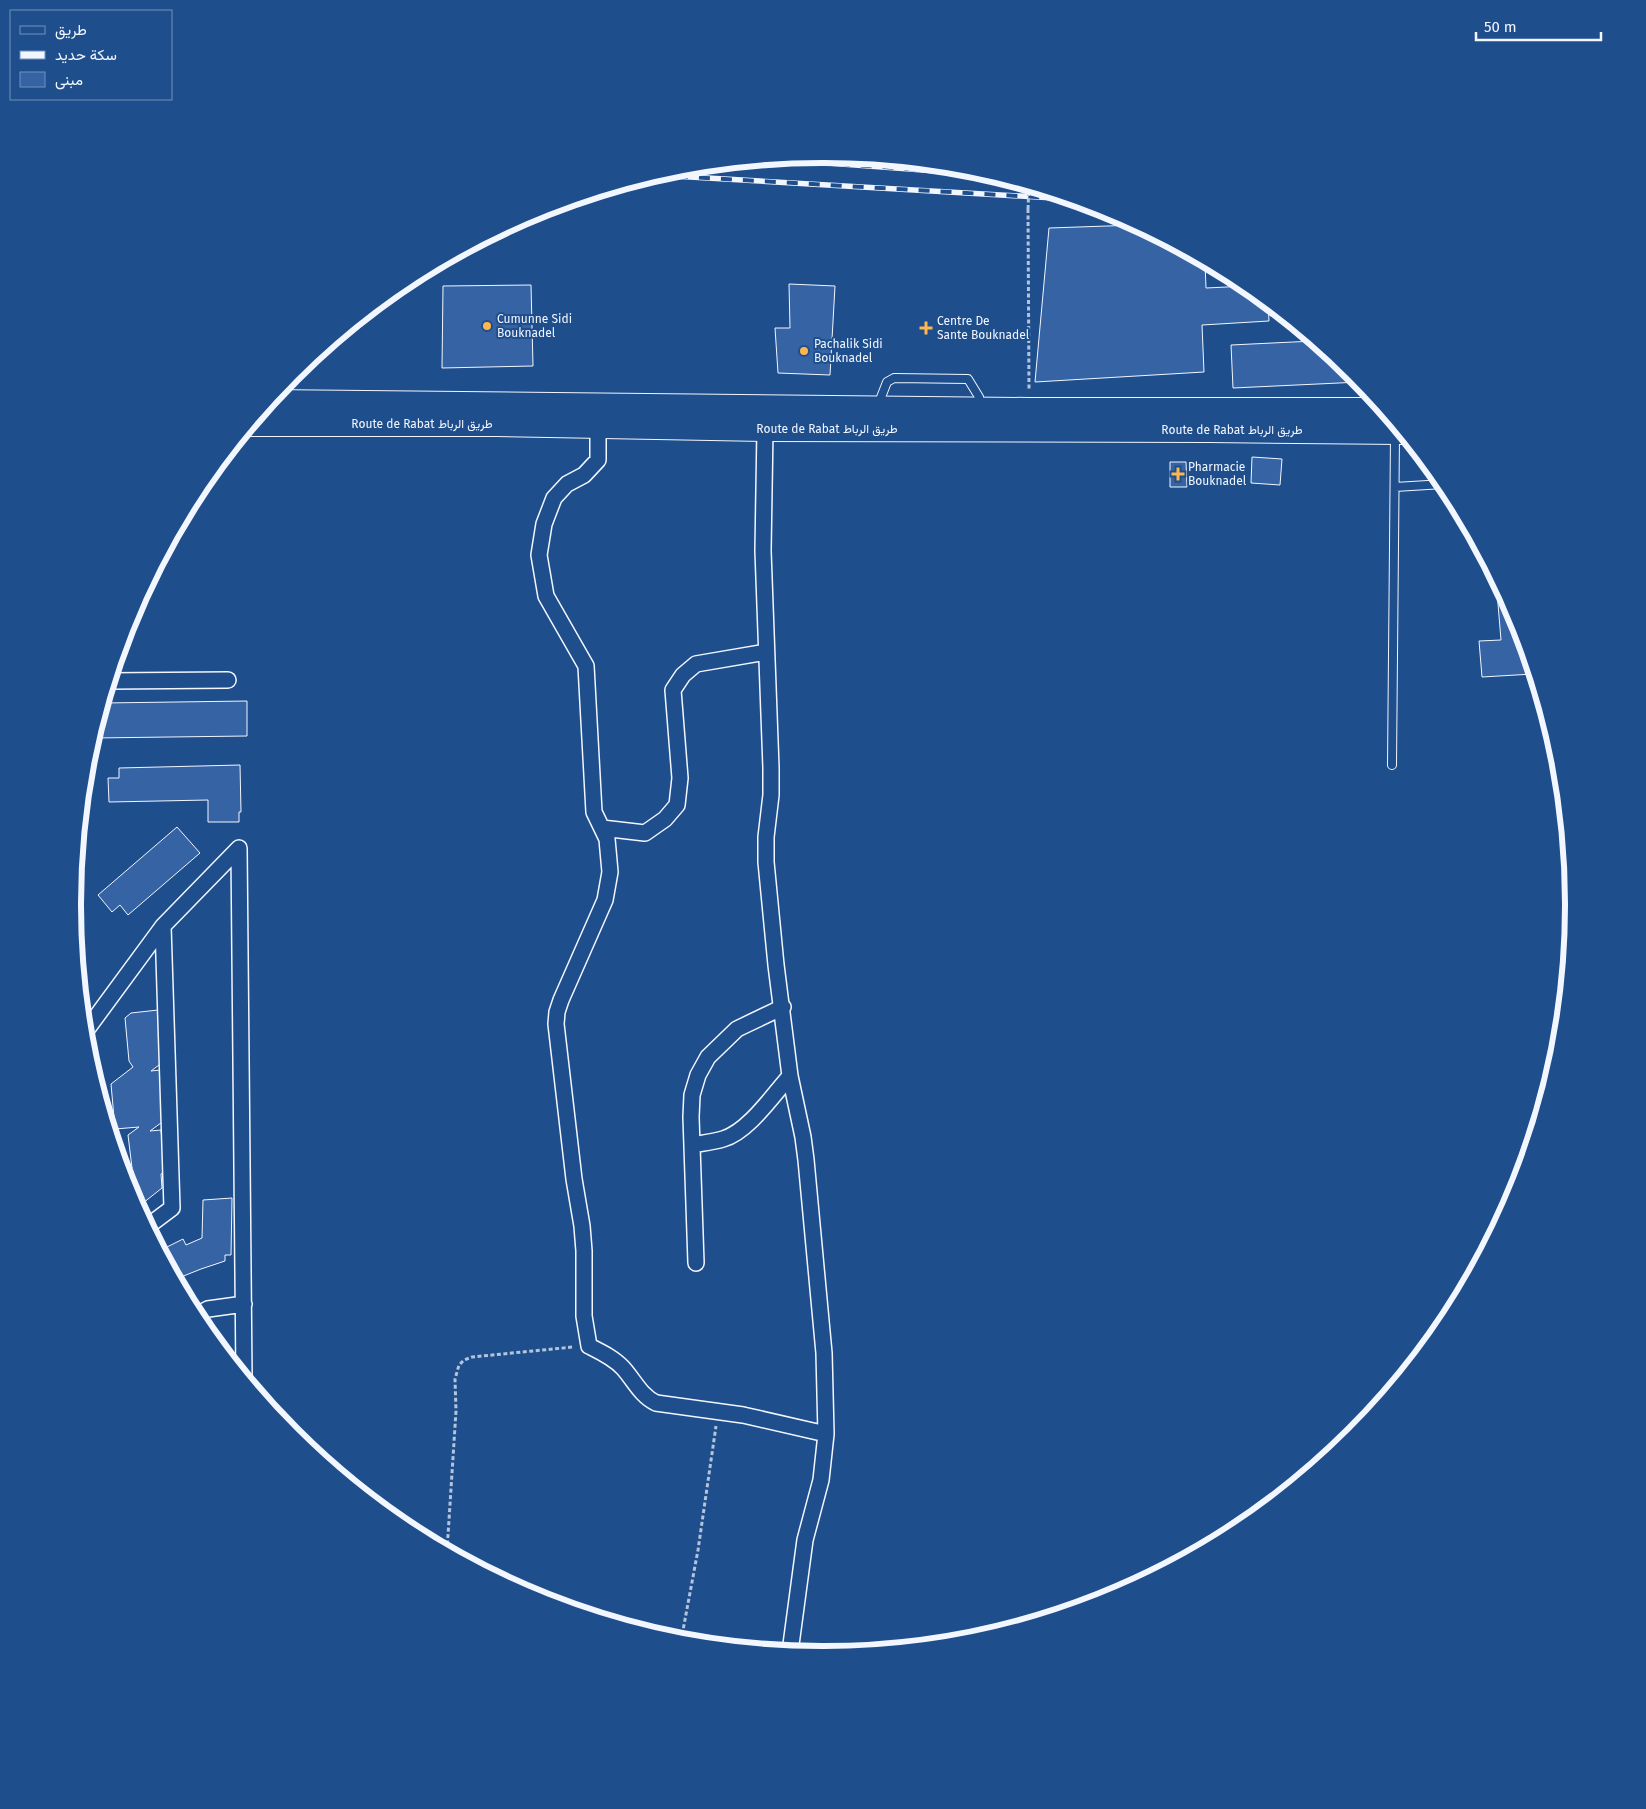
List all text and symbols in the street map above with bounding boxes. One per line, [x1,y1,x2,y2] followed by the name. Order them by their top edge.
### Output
[10,10,172,100] legend
[1476,10,1601,42] scale bar
[1484,18,1517,36] text: 50 m
[55,21,87,40] text: طريق
[55,46,117,64] text: سكة حديد
[55,71,83,90] text: مبنى
[497,312,572,340] place label: Cumunne Sidi Bouknadel
[937,314,1030,342] place label: Centre De Sante Bouknadel
[481,320,493,332] marker: Cumunne Sidi Bouknadel
[919,321,933,335] marker: Centre De Sante Bouknadel
[814,337,883,365] place label: Pachalik Sidi Bouknadel
[798,345,810,357] marker: Pachalik Sidi Bouknadel
[351,417,493,432] street label: Route de Rabat طريق الرباط
[756,422,898,437] street label: Route de Rabat طريق الرباط
[1161,423,1303,438] street label: Route de Rabat طريق الرباط
[1188,460,1247,488] place label: Pharmacie Bouknadel
[1172,468,1184,480] marker: Pharmacie Bouknadel

